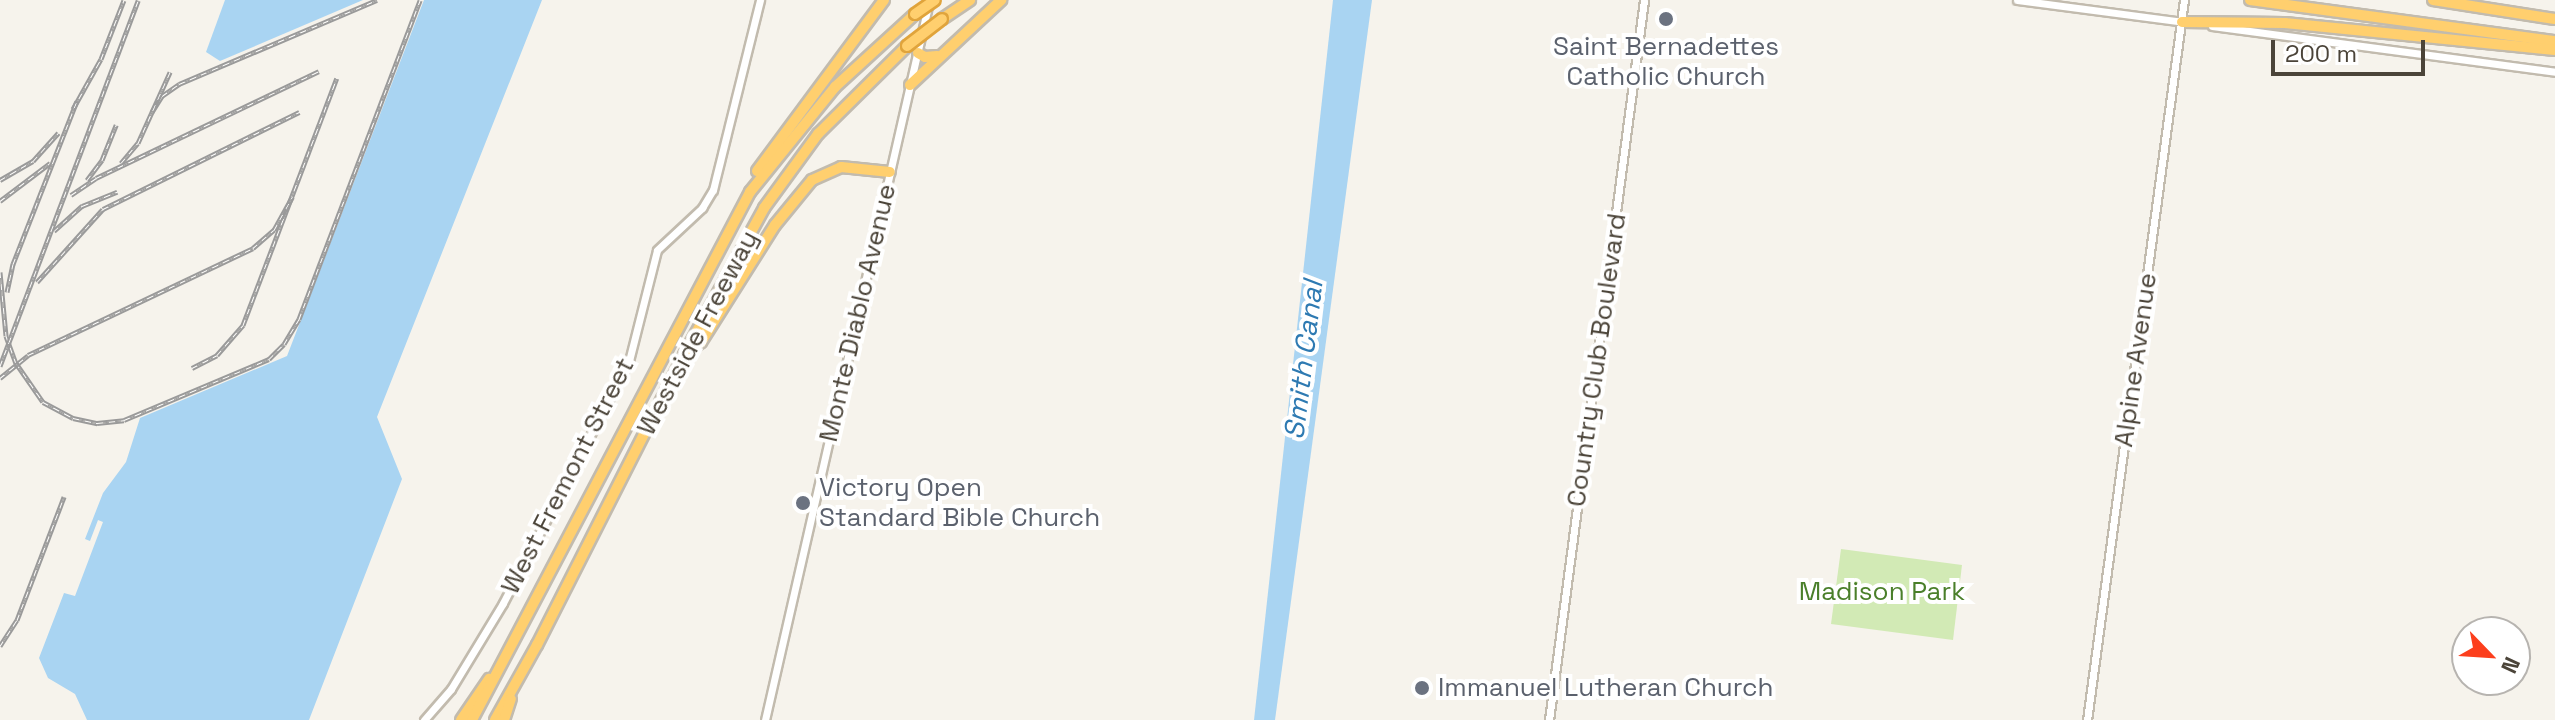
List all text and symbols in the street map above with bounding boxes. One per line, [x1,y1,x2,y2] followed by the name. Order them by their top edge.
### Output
[1657,10,1675,28] marker: Saint Bernadettes Catholic Church
[2275,24,2429,74] scale bar
[1553,31,1779,92] place label: Saint Bernadettes Catholic Church
[2285,38,2357,69] text: 200 m
[813,181,903,445] street label: Monte Diablo Avenue
[1561,211,1633,509] street label: Country Club Boulevard
[631,225,765,441] street label: Westside Freeway
[2108,271,2164,449] street label: Alpine Avenue
[1277,279,1329,441] water label: Smith Canal
[495,353,641,599] street label: West Fremont Street
[819,472,1100,534] place label: Victory Open Standard Bible Church
[794,494,812,512] marker: Victory Open Standard Bible Church
[1799,576,1965,608] park label: Madison Park
[2451,616,2531,696] north arrow
[2495,653,2527,678] text: N
[1438,672,1773,704] place label: Immanuel Lutheran Church
[1413,679,1431,697] marker: Immanuel Lutheran Church

